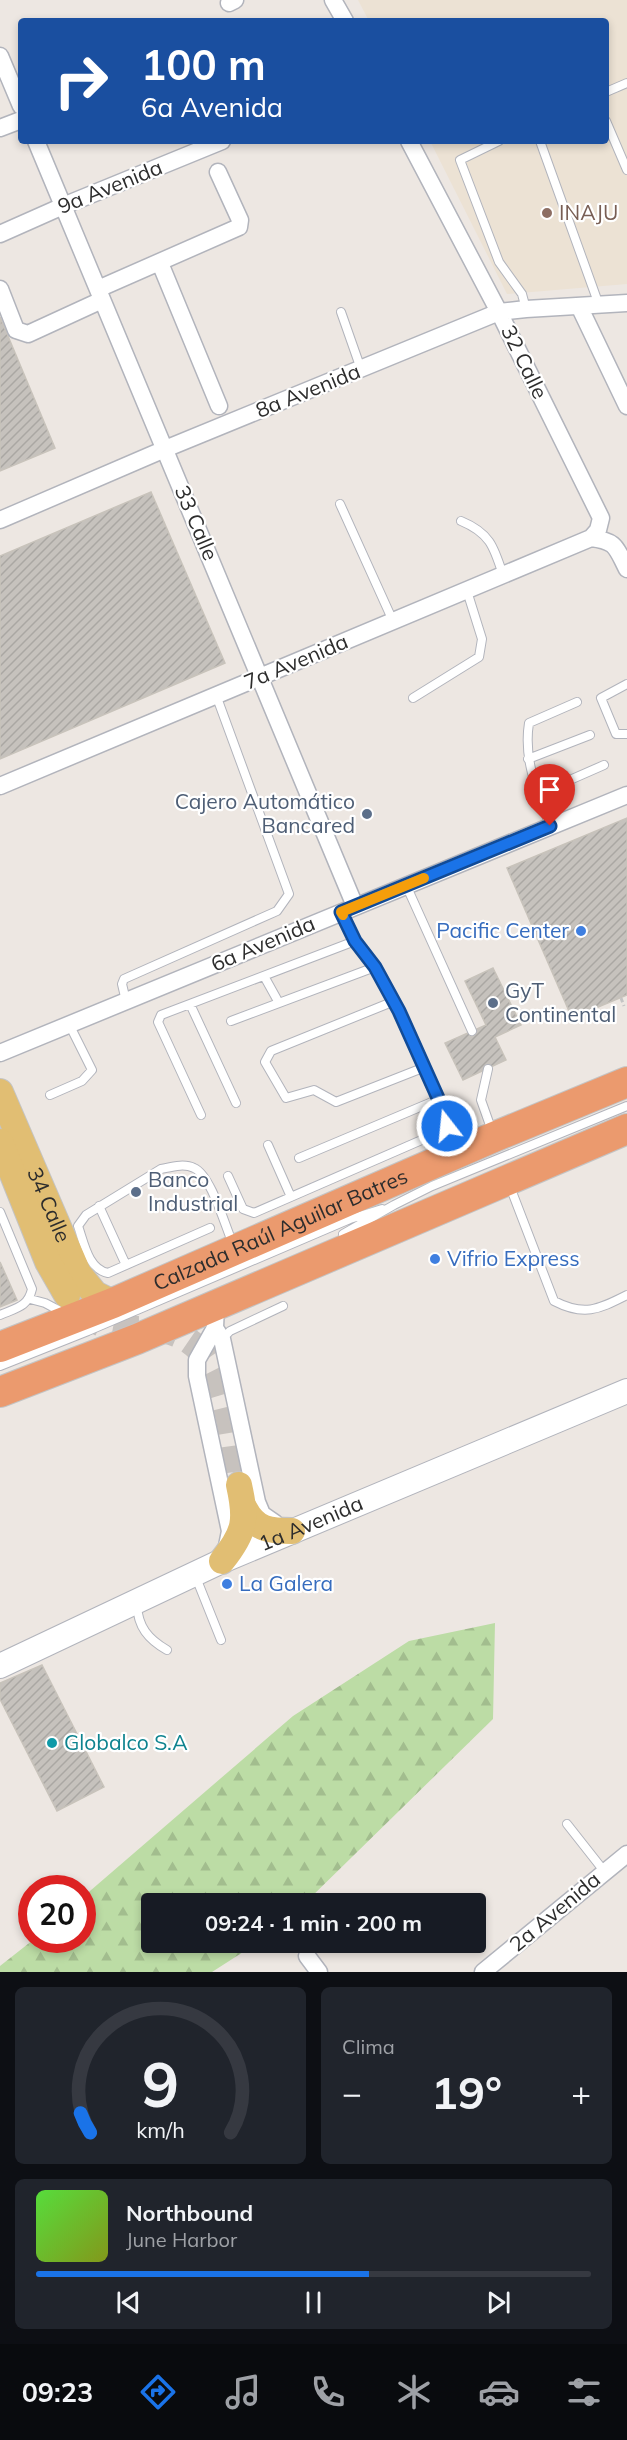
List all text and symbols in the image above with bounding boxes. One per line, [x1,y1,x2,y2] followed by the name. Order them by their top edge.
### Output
[141,38,266,91] text: 100 m
[42,42,120,120] icon: right
[141,90,283,124] text: 6a Avenida
[54,153,166,219] street label: 9a Avenida
[559,199,618,225] place label: INAJU
[540,206,554,220] marker: INAJU
[496,320,554,403] street label: 32 Calle
[252,357,364,423] street label: 8a Avenida
[170,481,224,564] street label: 33 Calle
[240,628,352,695] street label: 7a Avenida
[524,764,575,826] pin
[533,773,566,806] icon: arrive
[175,788,355,838] place label: Cajero Automático Bancared
[360,807,374,821] marker: Cajero Automático Bancared
[207,910,319,977] street label: 6a Avenida
[436,917,569,943] place label: Pacific Center
[574,924,588,938] marker: Pacific Center
[505,977,616,1027] place label: GyT Continental
[486,996,500,1010] marker: GyT Continental
[415,1094,479,1158] position arrow
[149,1162,411,1296] street label: Calzada Raúl Aguilar Batres
[22,1163,77,1246] street label: 34 Calle
[148,1166,238,1216] place label: Banco Industrial
[129,1185,143,1199] marker: Banco Industrial
[447,1245,580,1271] place label: Vifrio Express
[428,1252,442,1266] marker: Vifrio Express
[255,1489,367,1556] street label: 1a Avenida
[239,1570,333,1596] place label: La Galera
[220,1577,234,1591] marker: La Galera
[64,1729,188,1755] place label: Globalco S.A
[45,1736,59,1750] marker: Globalco S.A
[504,1866,605,1957] street label: 2a Avenida
[18,1875,96,1953] speed limit sign: 20
[205,1909,422,1937] text: 09:24 · 1 min · 200 m
[342,2034,395,2059] text: Clima
[142,2044,179,2123] text: 9
[431,2064,502,2120] text: 19°
[342,2072,362,2113] text: −
[571,2072,591,2113] text: +
[136,2116,185,2143] text: km/h
[126,2199,253,2227] text: Northbound
[126,2227,237,2252] text: June Harbor
[112,2286,145,2319] icon: previous
[297,2286,330,2319] icon: pause
[482,2286,515,2319] icon: next
[137,2371,179,2413] icon: directions
[222,2371,264,2413] icon: music
[307,2371,349,2413] icon: phone
[393,2371,435,2413] icon: climate
[478,2371,520,2413] icon: car
[563,2371,605,2413] icon: filters
[22,2375,93,2409] text: 09:23

